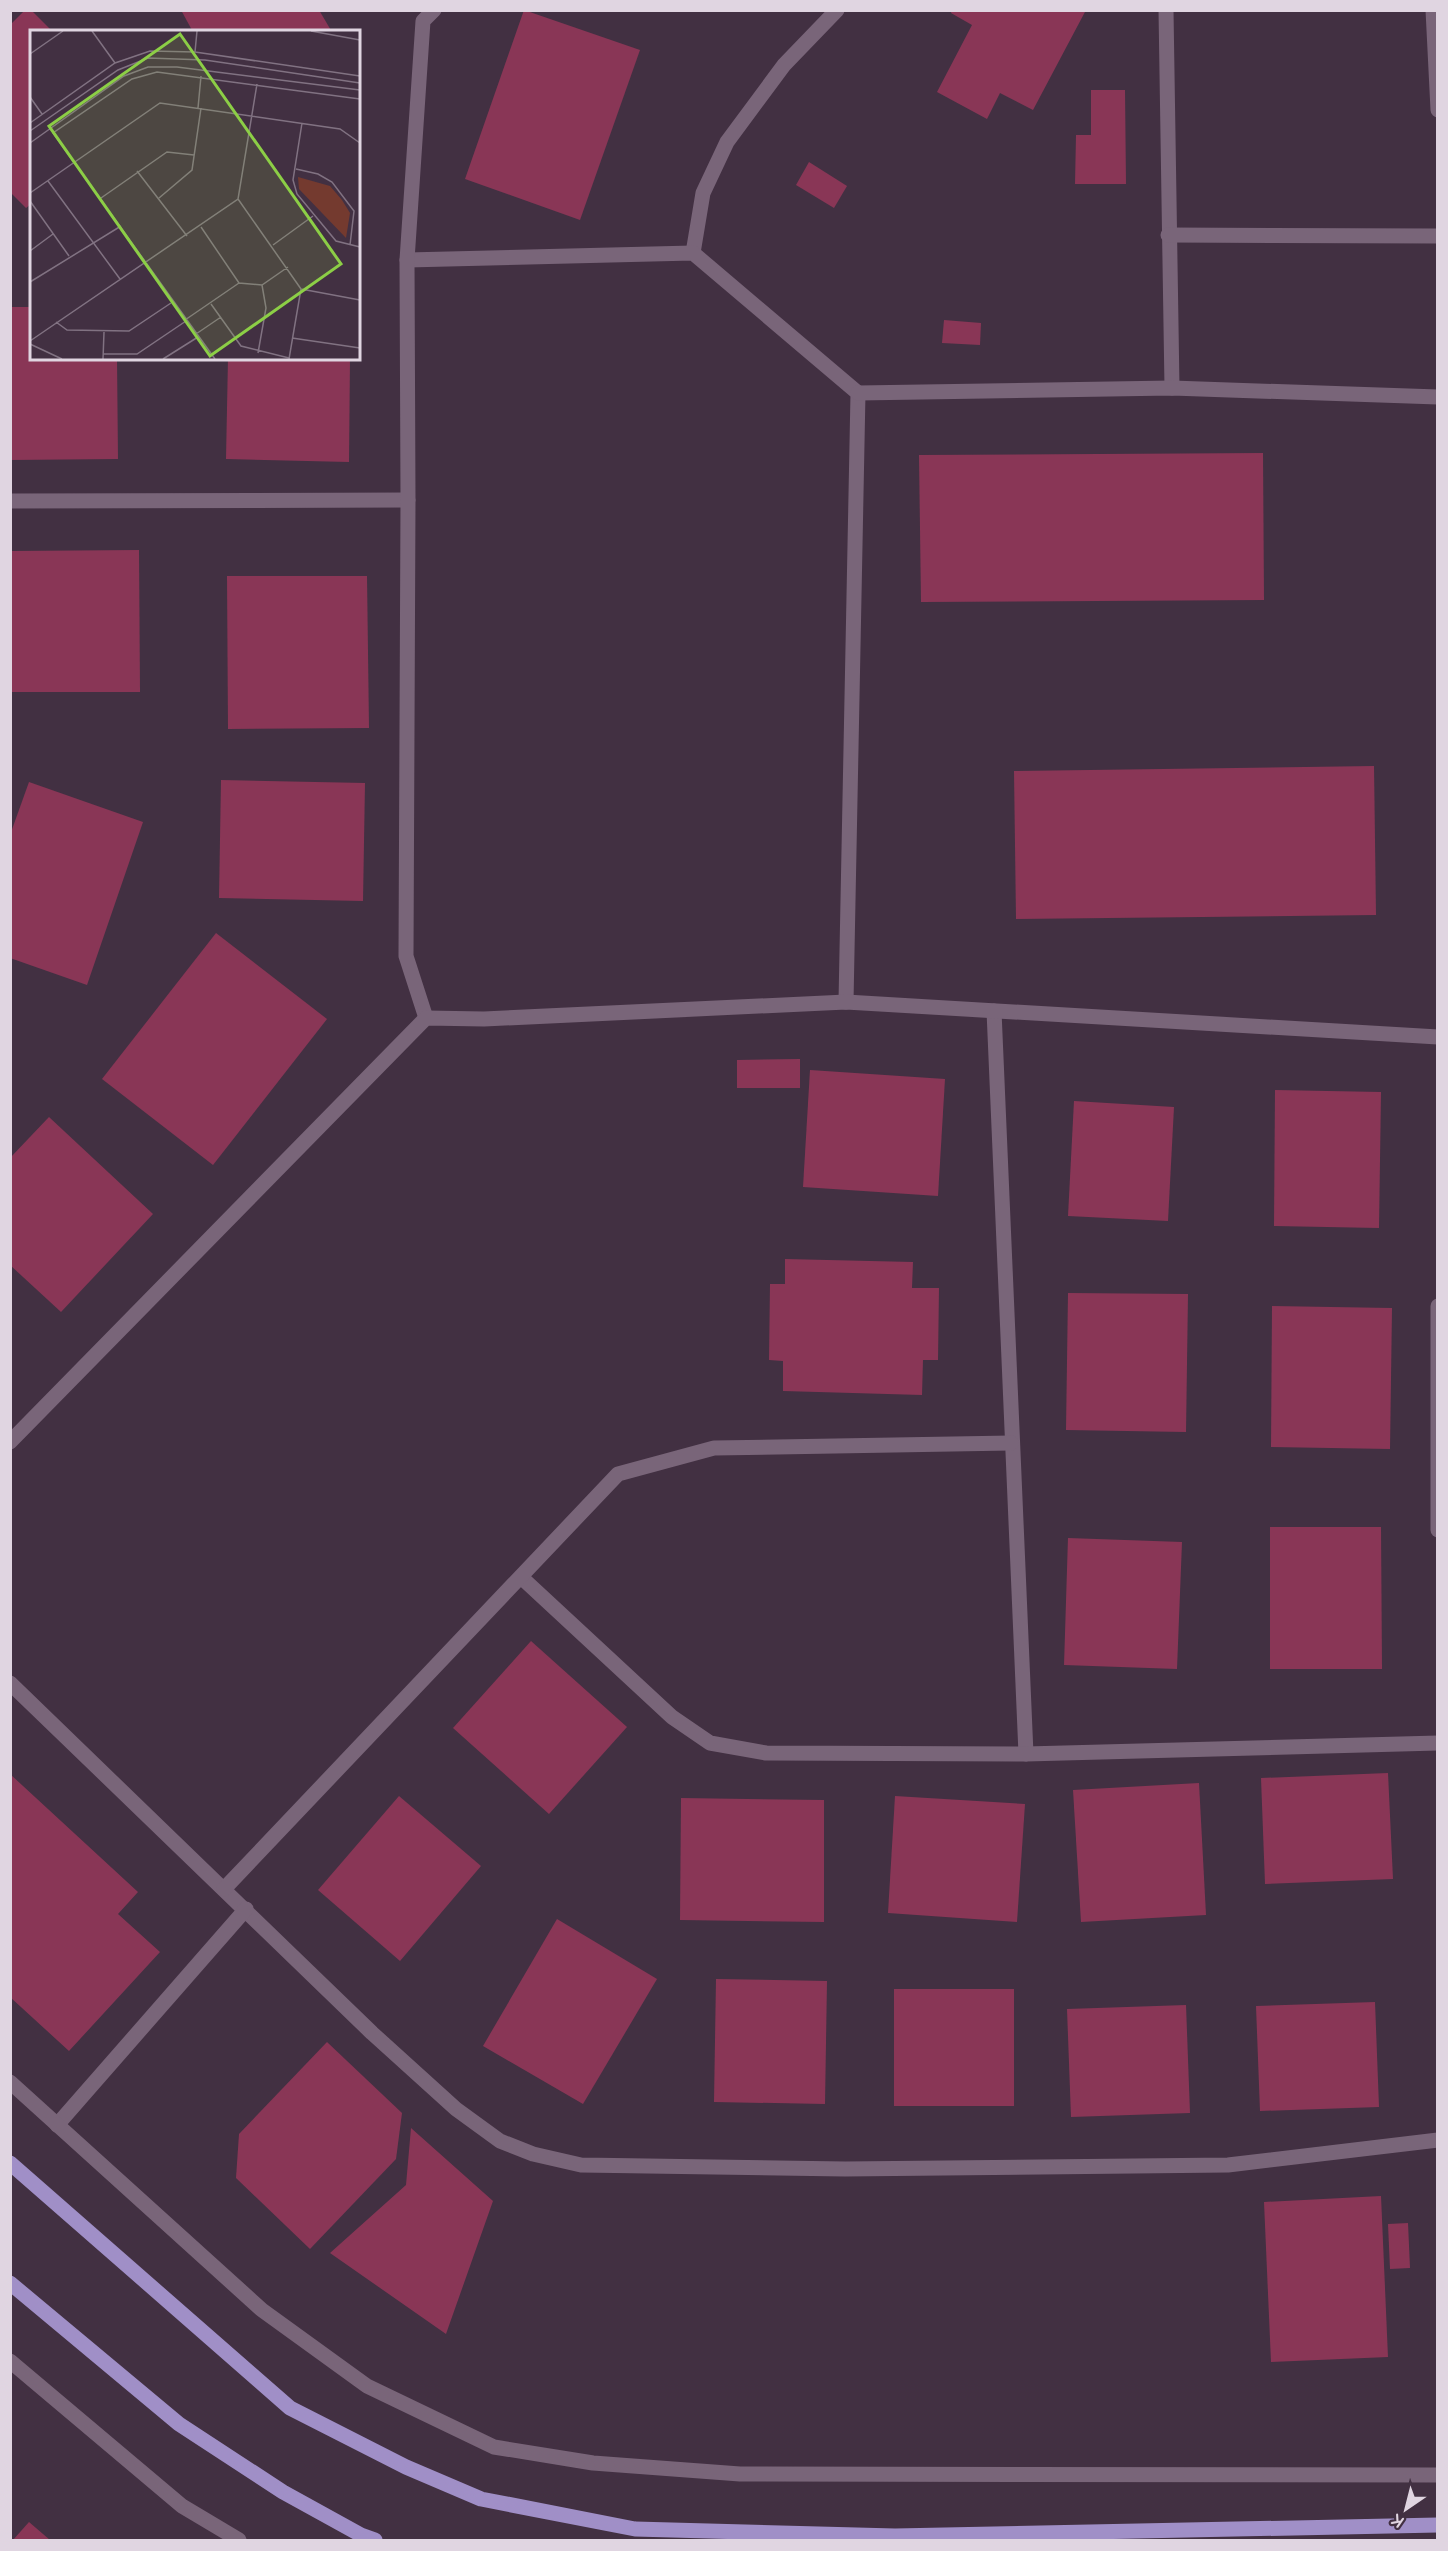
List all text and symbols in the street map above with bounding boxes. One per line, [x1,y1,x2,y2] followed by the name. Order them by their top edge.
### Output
[30,30,360,360] inset map
[1376,2479,1436,2539] north arrow
[1388,2509,1408,2532] text: K

